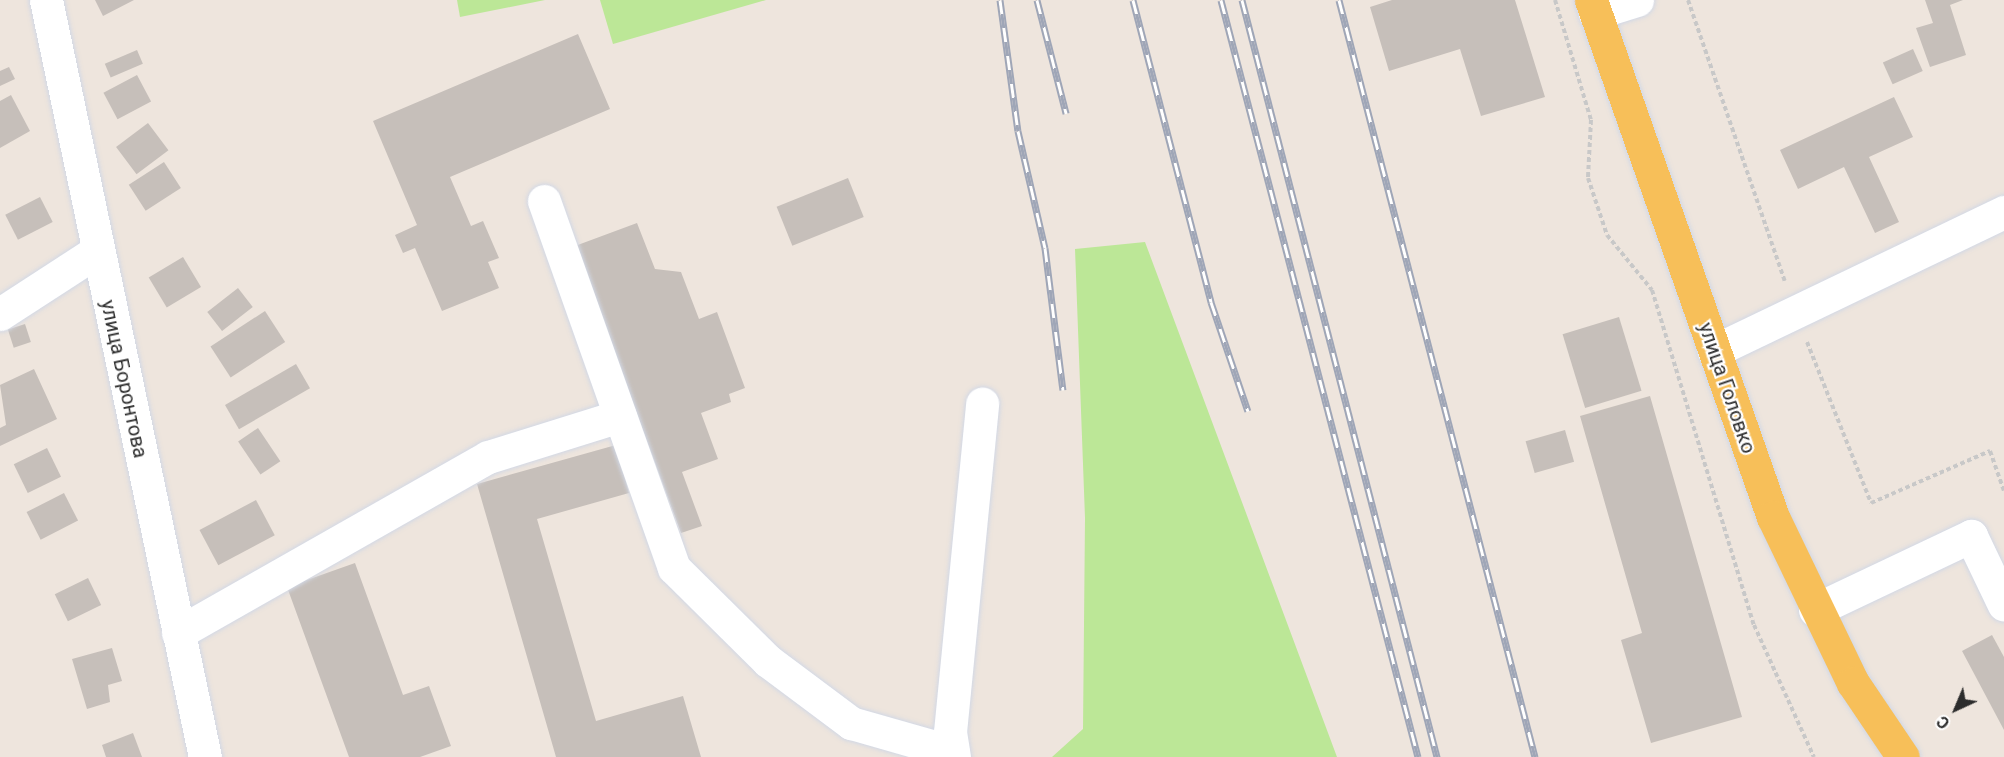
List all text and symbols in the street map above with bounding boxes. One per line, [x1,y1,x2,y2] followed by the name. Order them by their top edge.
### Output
[96,298,152,460] street label: улица Боронтова
[1693,319,1761,457] street label: улица Головко
[1926,679,1986,739] north arrow
[1933,712,1954,733] text: С

